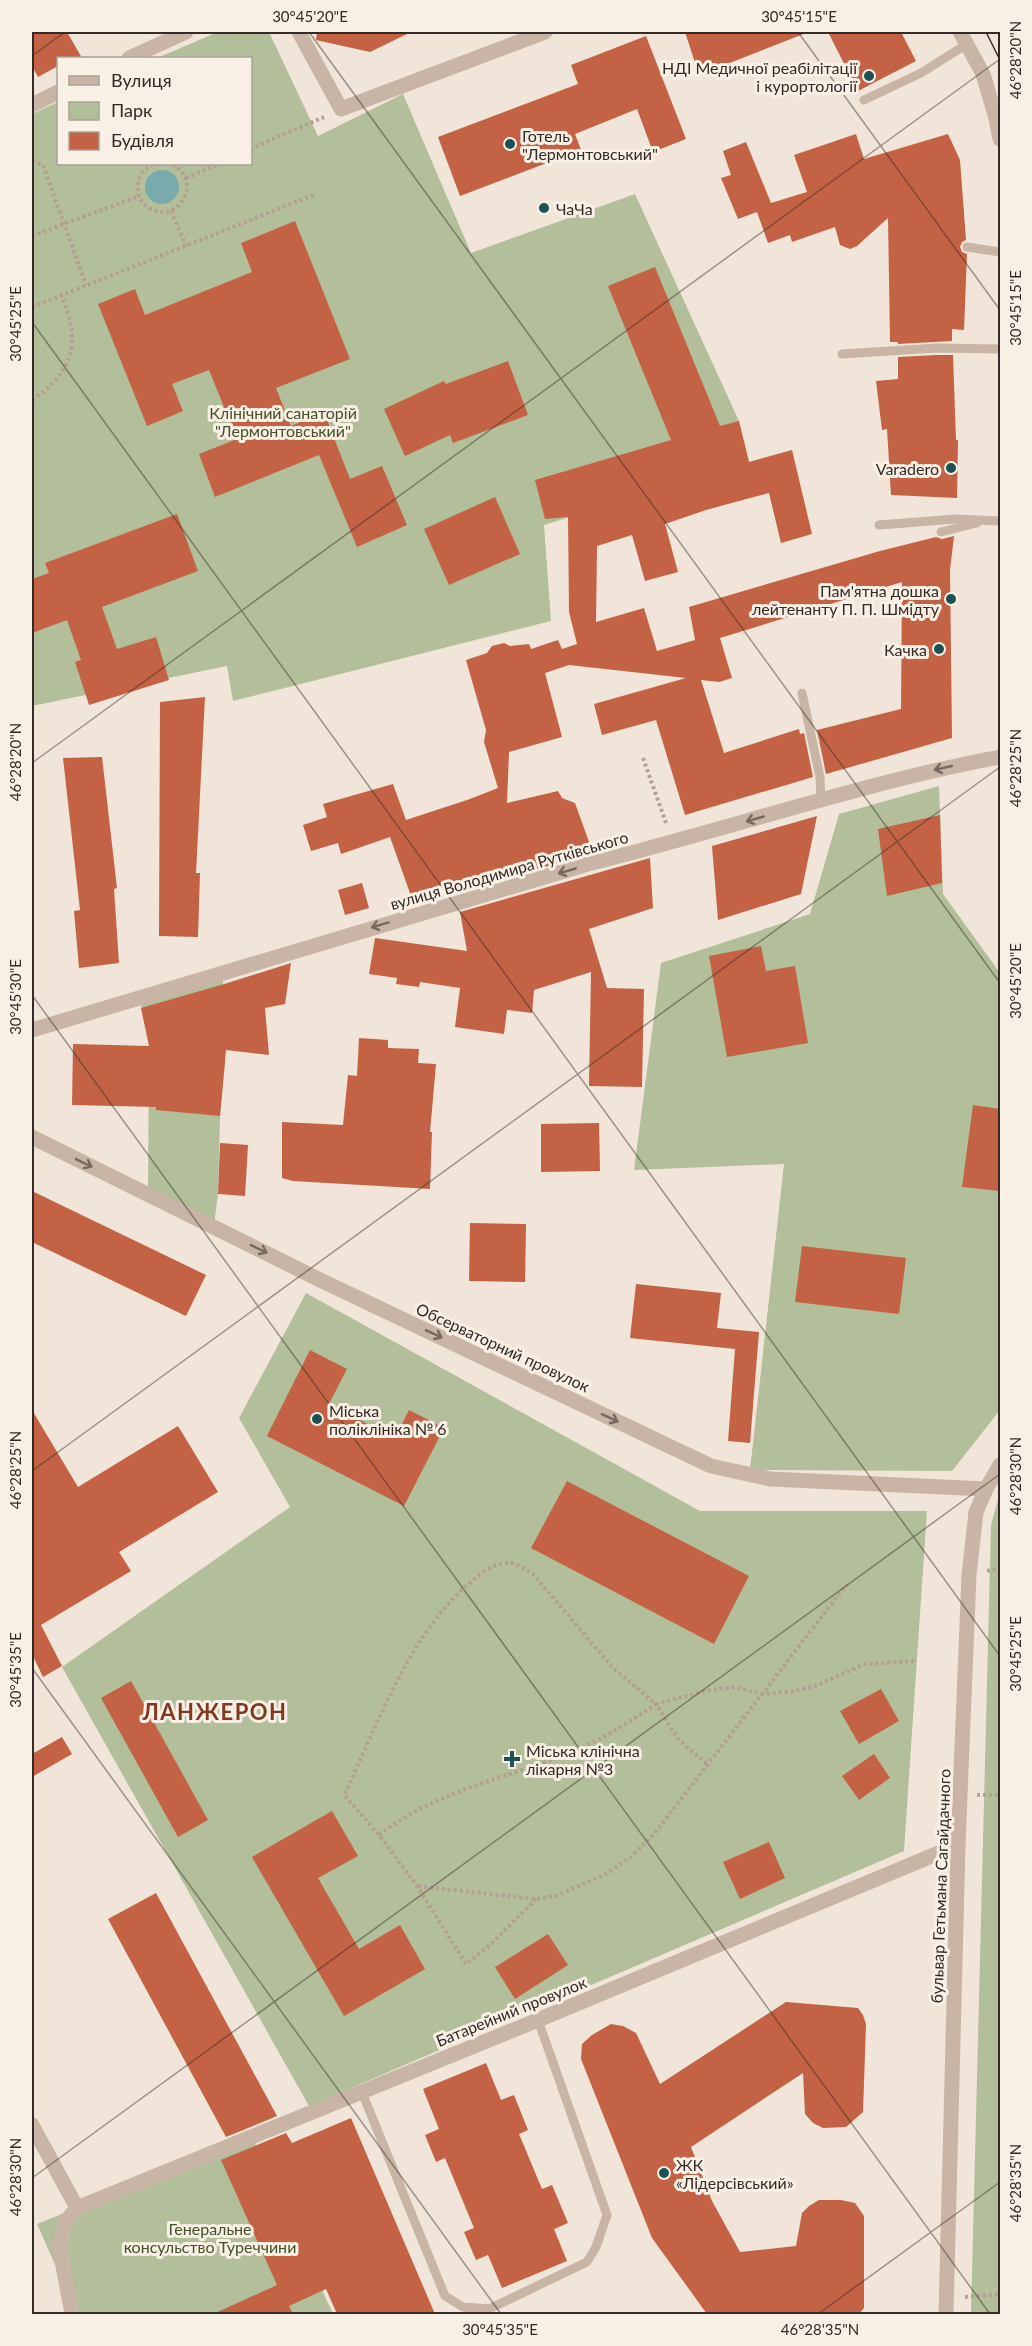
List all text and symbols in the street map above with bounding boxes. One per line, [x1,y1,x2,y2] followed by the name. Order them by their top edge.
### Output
[272,7,348,25] text: 30°45'20"E
[761,7,837,25] text: 30°45'15"E
[1006,21,1024,99] text: 46°28'20"N
[57,57,252,165] legend
[662,58,858,95] place label: НДІ Медичної реабілітації і курортології
[111,69,172,91] text: Вулиця
[862,69,876,83] marker: НДІ Медичної реабілітації і курортології
[111,99,153,121] text: Парк
[522,126,658,163] place label: Готель "Лермонтовський"
[111,129,174,151] text: Будівля
[503,137,517,151] marker: Готель "Лермонтовський"
[556,199,593,218] place label: ЧаЧа
[537,201,551,215] marker: ЧаЧа
[1006,270,1024,346] text: 30°45'15"E
[6,286,24,362] text: 30°45'25"E
[209,403,357,440] park label: Клінічний санаторій "Лермонтовський"
[876,459,939,478] place label: Varadero
[944,461,958,475] marker: Varadero
[752,581,940,618] place label: Пам'ятна дошка лейтенанту П. П. Шмідту
[944,592,958,606] marker: Пам'ятна дошка лейтенанту П. П. Шмідту
[884,640,927,659] place label: Качка
[932,642,946,656] marker: Качка
[6,723,24,801] text: 46°28'20"N
[1006,729,1024,807] text: 46°28'25"N
[934,763,953,775] one-way arrow
[746,814,765,825] one-way arrow
[388,827,630,913] street label: вулиця Володимира Рутківського
[558,866,577,877] one-way arrow
[371,920,390,931] one-way arrow
[1006,943,1024,1019] text: 30°45'20"E
[6,959,24,1035] text: 30°45'30"E
[75,1157,93,1169] one-way arrow
[249,1244,267,1256] one-way arrow
[413,1298,593,1396] street label: Обсерваторний провулок
[425,1328,443,1340] one-way arrow
[329,1401,447,1438] place label: Міська поліклініка № 6
[310,1412,324,1426] marker: Міська поліклініка № 6
[601,1412,619,1424] one-way arrow
[6,1431,24,1509] text: 46°28'25"N
[1006,1437,1024,1515] text: 46°28'30"N
[1006,1616,1024,1692] text: 30°45'25"E
[6,1632,24,1708] text: 30°45'35"E
[141,1698,288,1725] district label: ЛАНЖЕРОН
[526,1741,640,1778] place label: Міська клінічна лікарня №3
[503,1750,521,1768] marker: Міська клінічна лікарня №3
[926,1768,954,2004] street label: бульвар Гетьмана Сагайдачного
[433,1972,590,2050] street label: Батарейний провулок
[6,2138,24,2216] text: 46°28'30"N
[1006,2144,1024,2222] text: 46°28'35"N
[676,2155,794,2192] place label: ЖК «Лідерсівський»
[657,2166,671,2180] marker: ЖК «Лідерсівський»
[124,2219,296,2256] park label: Генеральне консульство Туреччини
[462,2320,538,2338] text: 30°45'35"E
[781,2320,859,2338] text: 46°28'35"N

